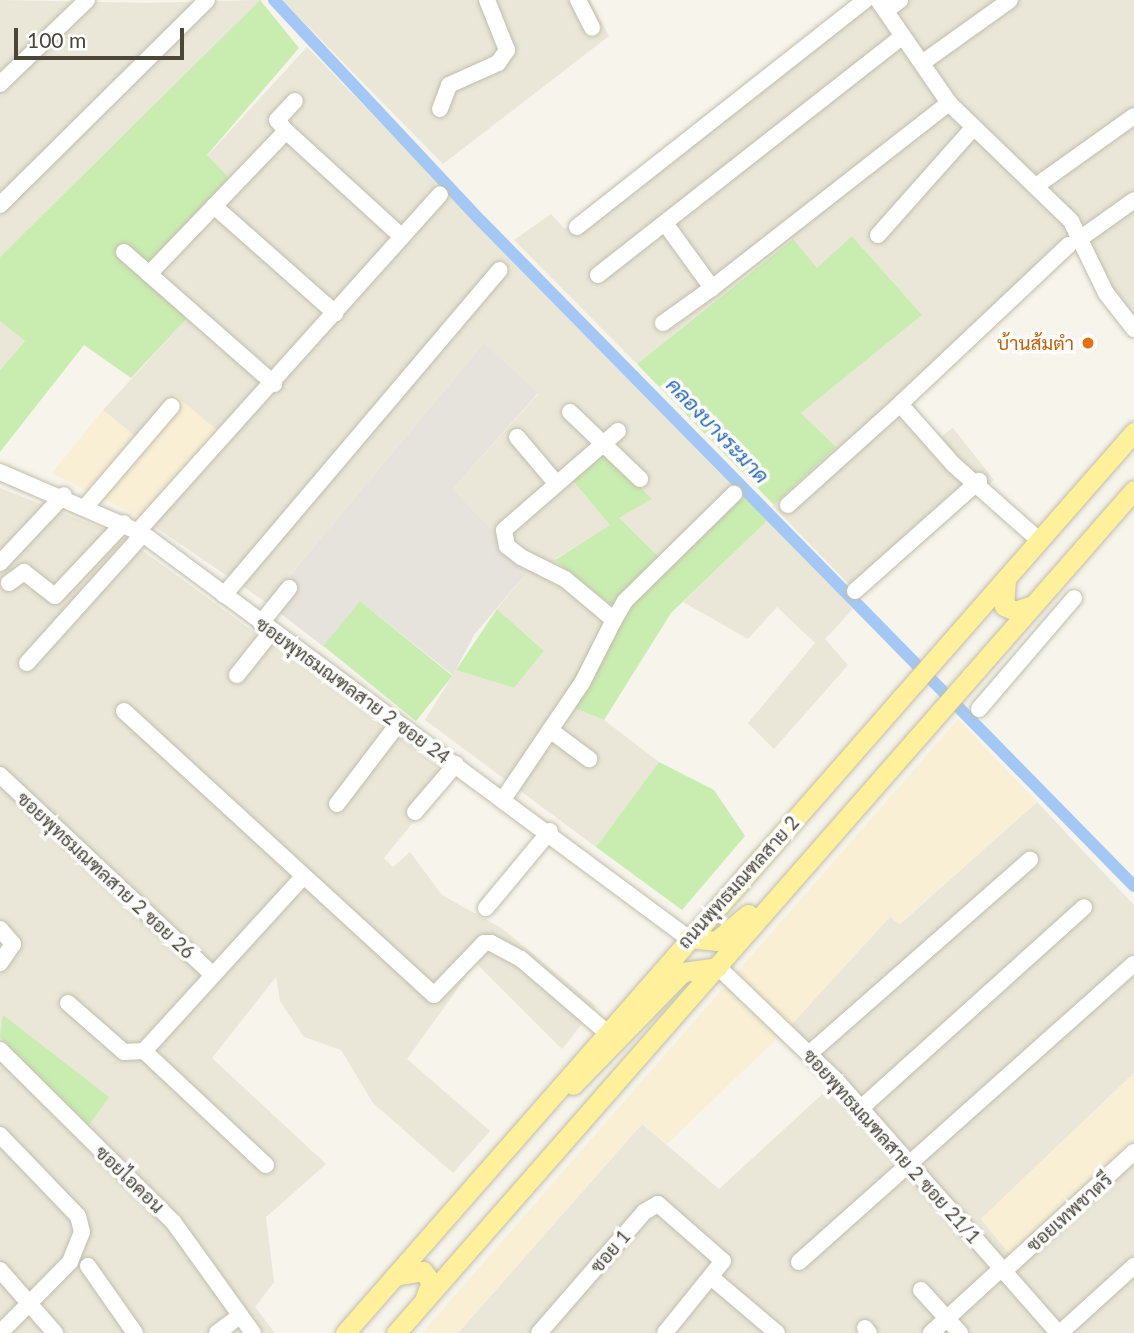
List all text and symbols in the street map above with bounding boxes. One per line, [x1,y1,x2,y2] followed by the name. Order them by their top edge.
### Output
[18,14,187,58] scale bar
[27,27,86,52] text: 100 m
[997,332,1074,354] place label: บ้านส้มตำ
[1080,335,1096,351] marker: บ้านส้มตำ
[661,372,775,488] water label: คลองบางระมาด
[251,612,455,768] street label: ซอยพุทธมณฑลสาย 2 ซอย 24
[12,787,200,963] street label: ซอยพุทธมณฑลสาย 2 ซอย 26
[672,811,804,953] street label: ถนนพุทธมณฑลสาย 2
[798,1044,986,1248] street label: ซอยพุทธมณฑลสาย 2 ซอย 21/1
[91,1141,169,1217] street label: ซอยไอคอน
[1022,1168,1116,1256] street label: ซอยเทพชาตรี
[585,1225,635,1277] street label: ซอย 1

